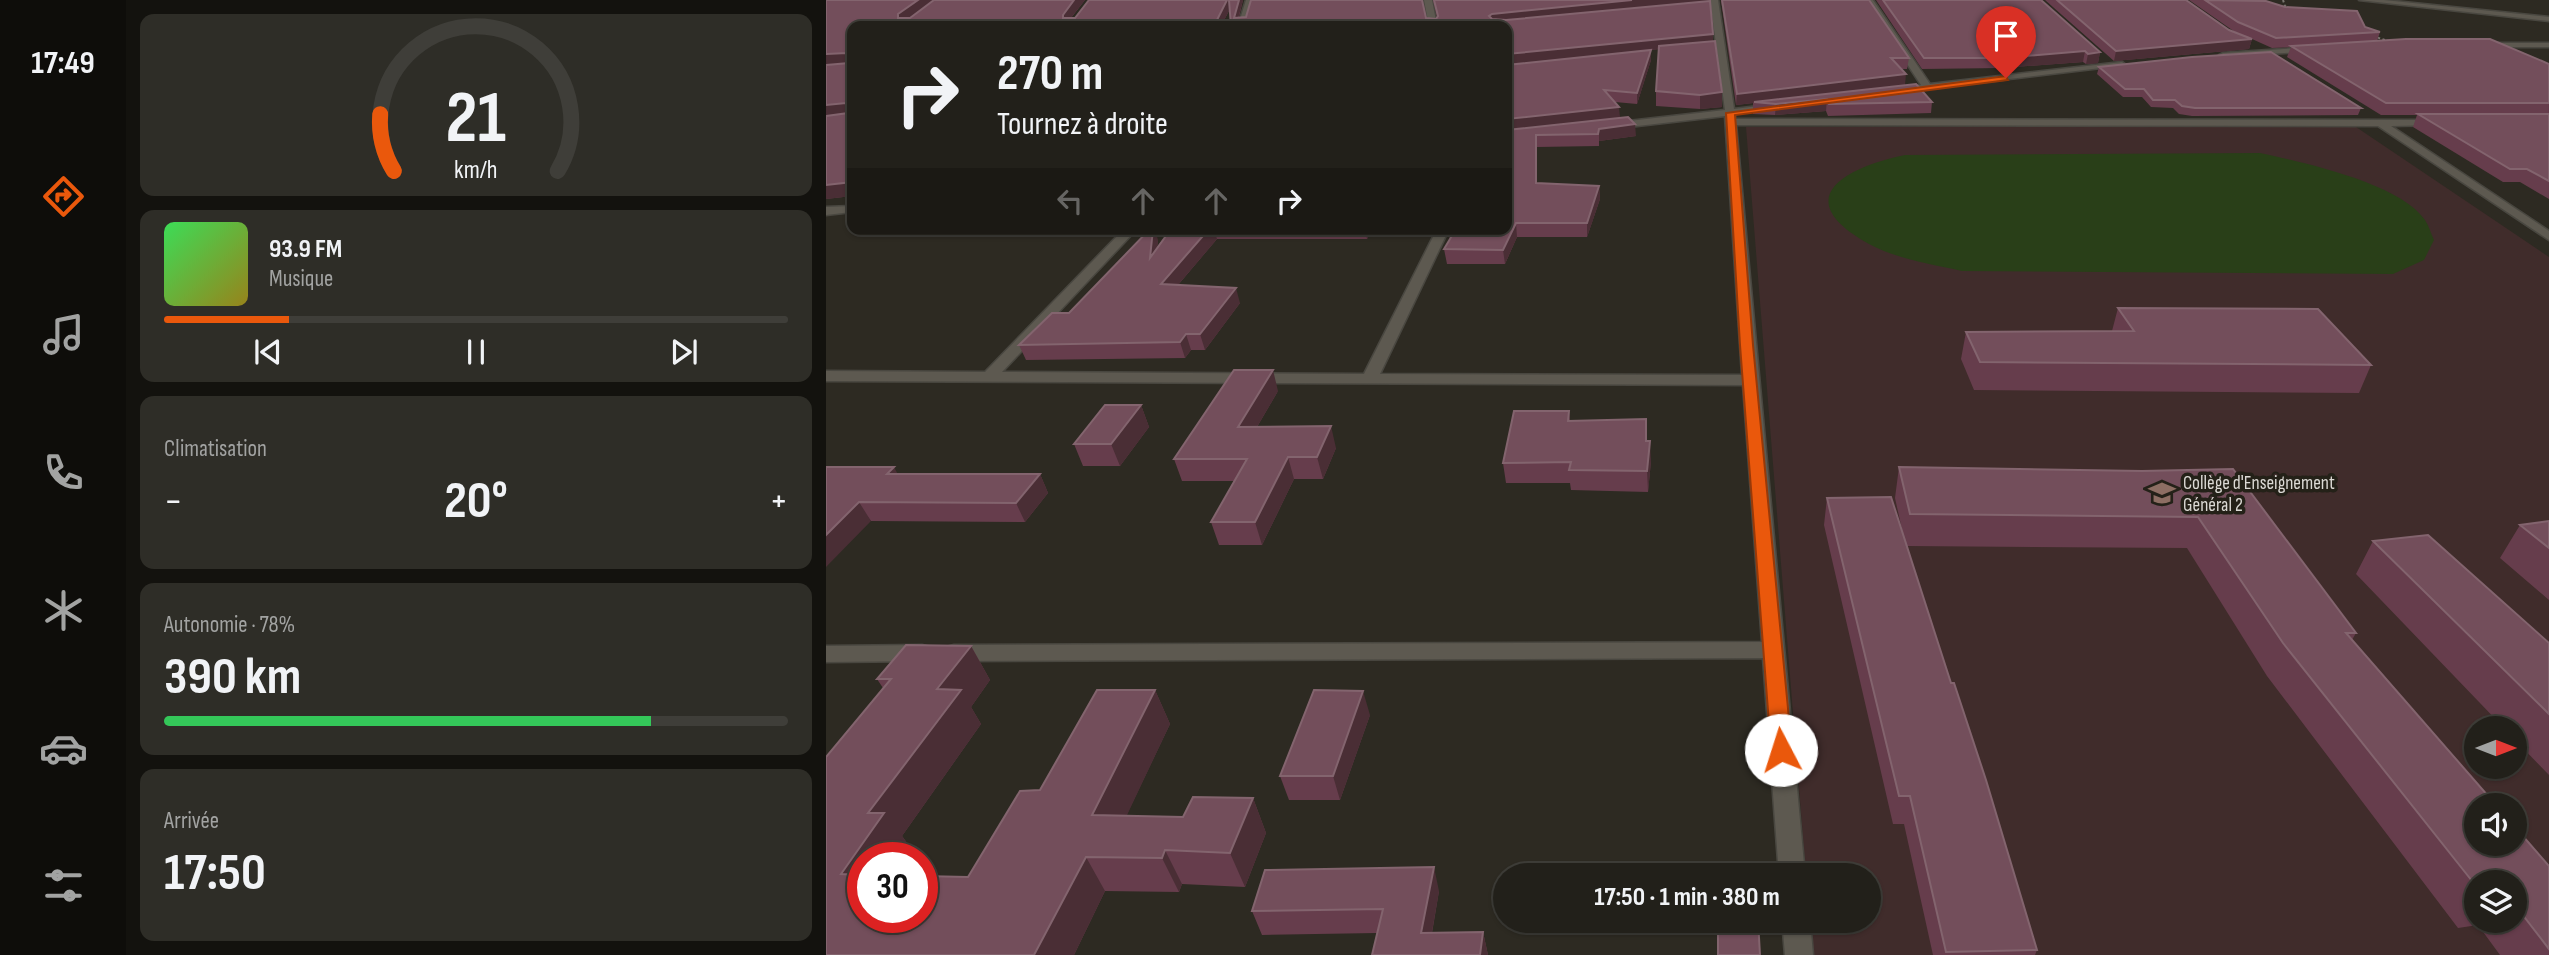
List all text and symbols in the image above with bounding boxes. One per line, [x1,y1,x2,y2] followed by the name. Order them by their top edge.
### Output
[1976,6,2036,78] pin
[1987,17,2025,55] icon: arrive
[31,44,95,83] text: 17:49
[997,45,1103,104] text: 270 m
[882,49,973,140] icon: right
[446,75,506,163] text: 21
[997,105,1168,144] text: Tournez à droite
[454,155,498,186] text: km/h
[39,172,88,221] icon: directions
[1051,182,1089,220] icon: left
[1124,182,1162,220] icon: ahead
[1197,182,1235,220] icon: ahead
[1270,182,1308,220] icon: right
[269,234,342,265] text: 93.9 FM
[269,265,333,293] text: Musique
[39,310,88,359] icon: music
[249,333,287,371] icon: previous
[457,333,495,371] icon: pause
[665,333,703,371] icon: next
[164,435,267,463] text: Climatisation
[39,448,88,497] icon: phone
[444,470,508,533] text: 20°
[2183,472,2335,517] place label: Collège d'Enseignement Général 2
[2147,478,2177,508] school or university icon: Collège d'Enseignement Général 2
[164,479,183,524] text: −
[769,479,788,524] text: +
[39,586,88,635] icon: climate
[164,611,295,639] text: Autonomie · 78%
[164,646,301,709] text: 390 km
[1744,713,1818,787] position arrow
[2464,716,2527,779] north arrow
[2464,716,2527,933] map controls
[39,724,88,773] icon: car
[2464,793,2527,856] button: sound
[164,807,219,835] text: Arrivée
[164,842,266,905] text: 17:50
[847,842,938,933] speed limit sign: 30
[39,861,88,910] icon: filters
[2464,870,2527,933] button: layers
[1594,882,1780,913] text: 17:50 · 1 min · 380 m

